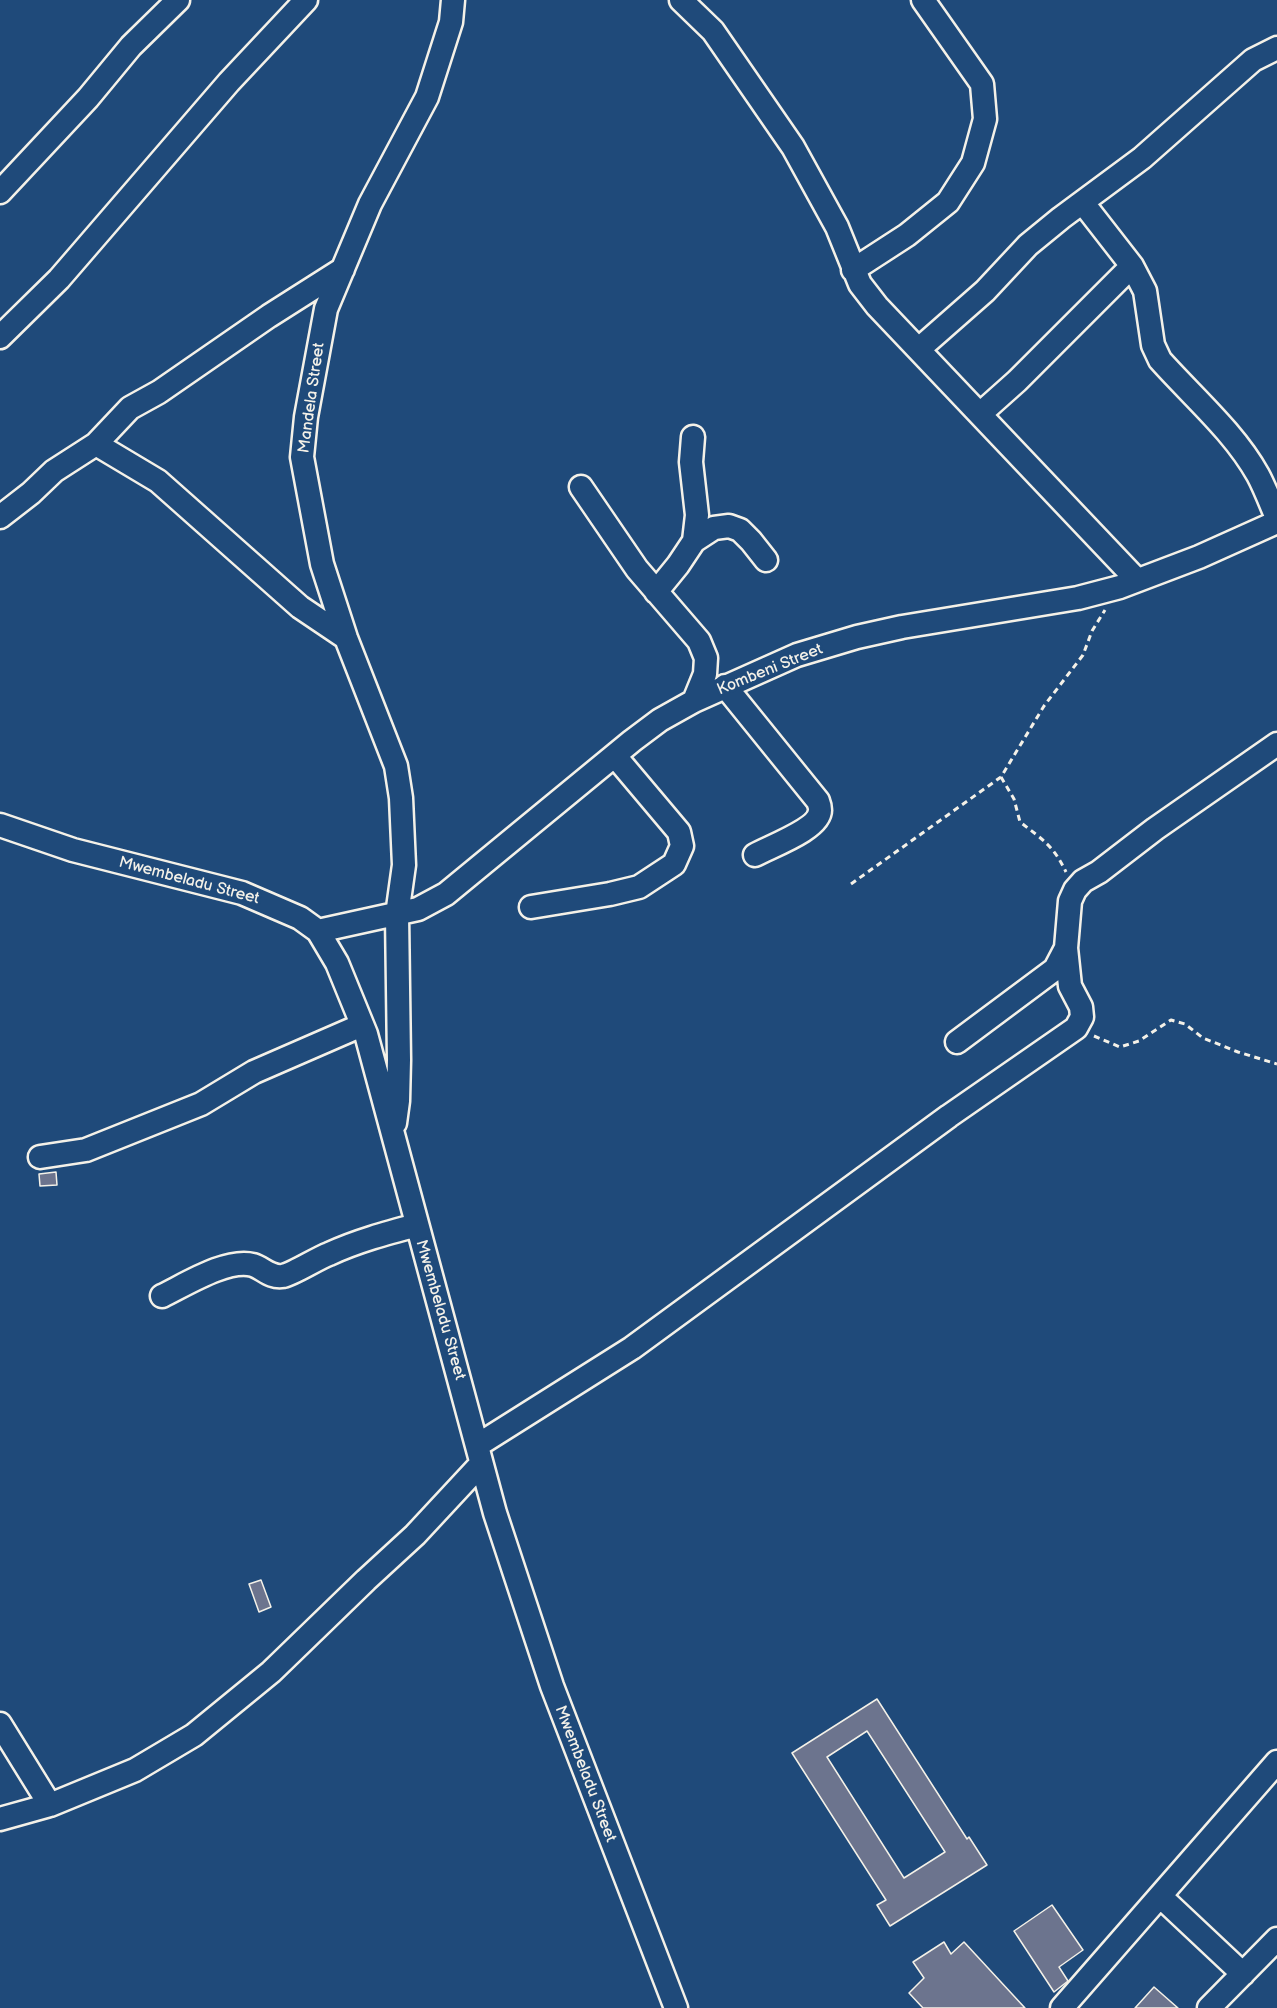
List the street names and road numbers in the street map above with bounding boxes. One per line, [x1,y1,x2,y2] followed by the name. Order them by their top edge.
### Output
[295,342,329,454] street label: Mandela Street
[714,640,826,700] street label: Kombeni Street
[117,853,261,909] street label: Mwembeladu Street
[411,1238,469,1382] street label: Mwembeladu Street
[550,1703,620,1845] street label: Mwembeladu Street

